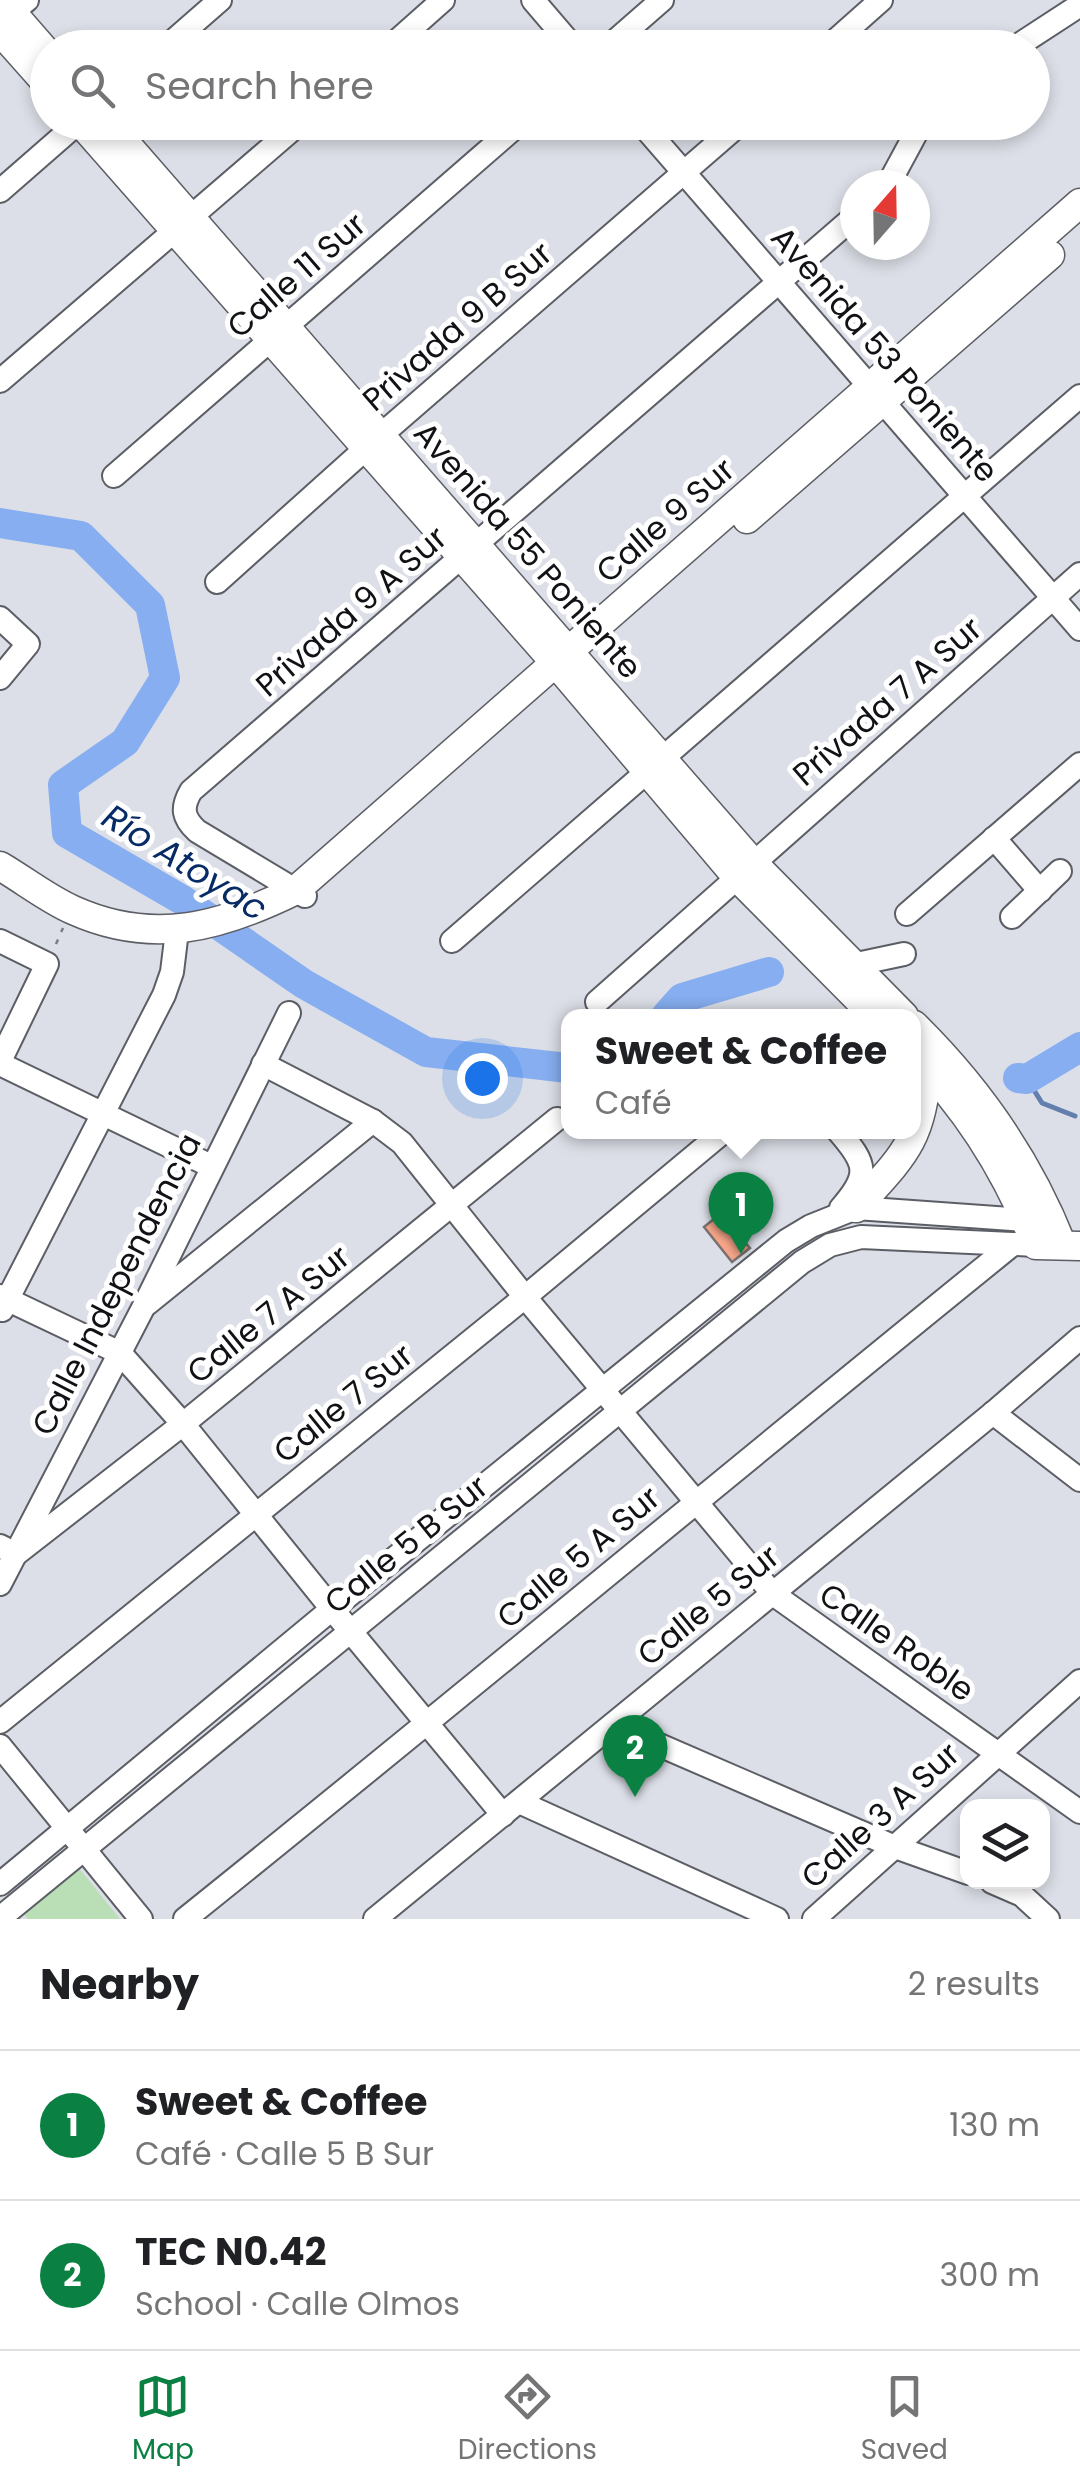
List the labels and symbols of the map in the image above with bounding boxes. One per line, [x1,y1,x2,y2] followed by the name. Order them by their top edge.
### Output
[840,170,930,260] north arrow
[217,202,375,348] street label: Calle 11 Sur
[761,216,1009,492] street label: Avenida 53 Poniente
[353,231,562,421] street label: Privada 9 B Sur
[404,412,652,688] street label: Avenida 55 Poniente
[586,447,744,593] street label: Calle 9 Sur
[246,515,456,707] street label: Privada 9 A Sur
[783,606,991,796] street label: Privada 7 A Sur
[93,792,277,932] water label: Río Atoyac
[457,1053,508,1104] your location
[20,1125,212,1443] street label: Calle Independencia
[708,1172,774,1254] pin: 1
[177,1234,359,1394] street label: Calle 7 A Sur
[264,1333,422,1473] street label: Calle 7 Sur
[315,1464,497,1624] street label: Calle 5 B Sur
[487,1475,669,1639] street label: Calle 5 A Sur
[628,1534,788,1676] street label: Calle 5 Sur
[810,1572,984,1712] street label: Calle Roble
[602,1714,668,1797] pin: 2
[791,1732,969,1898] street label: Calle 3 A Sur

